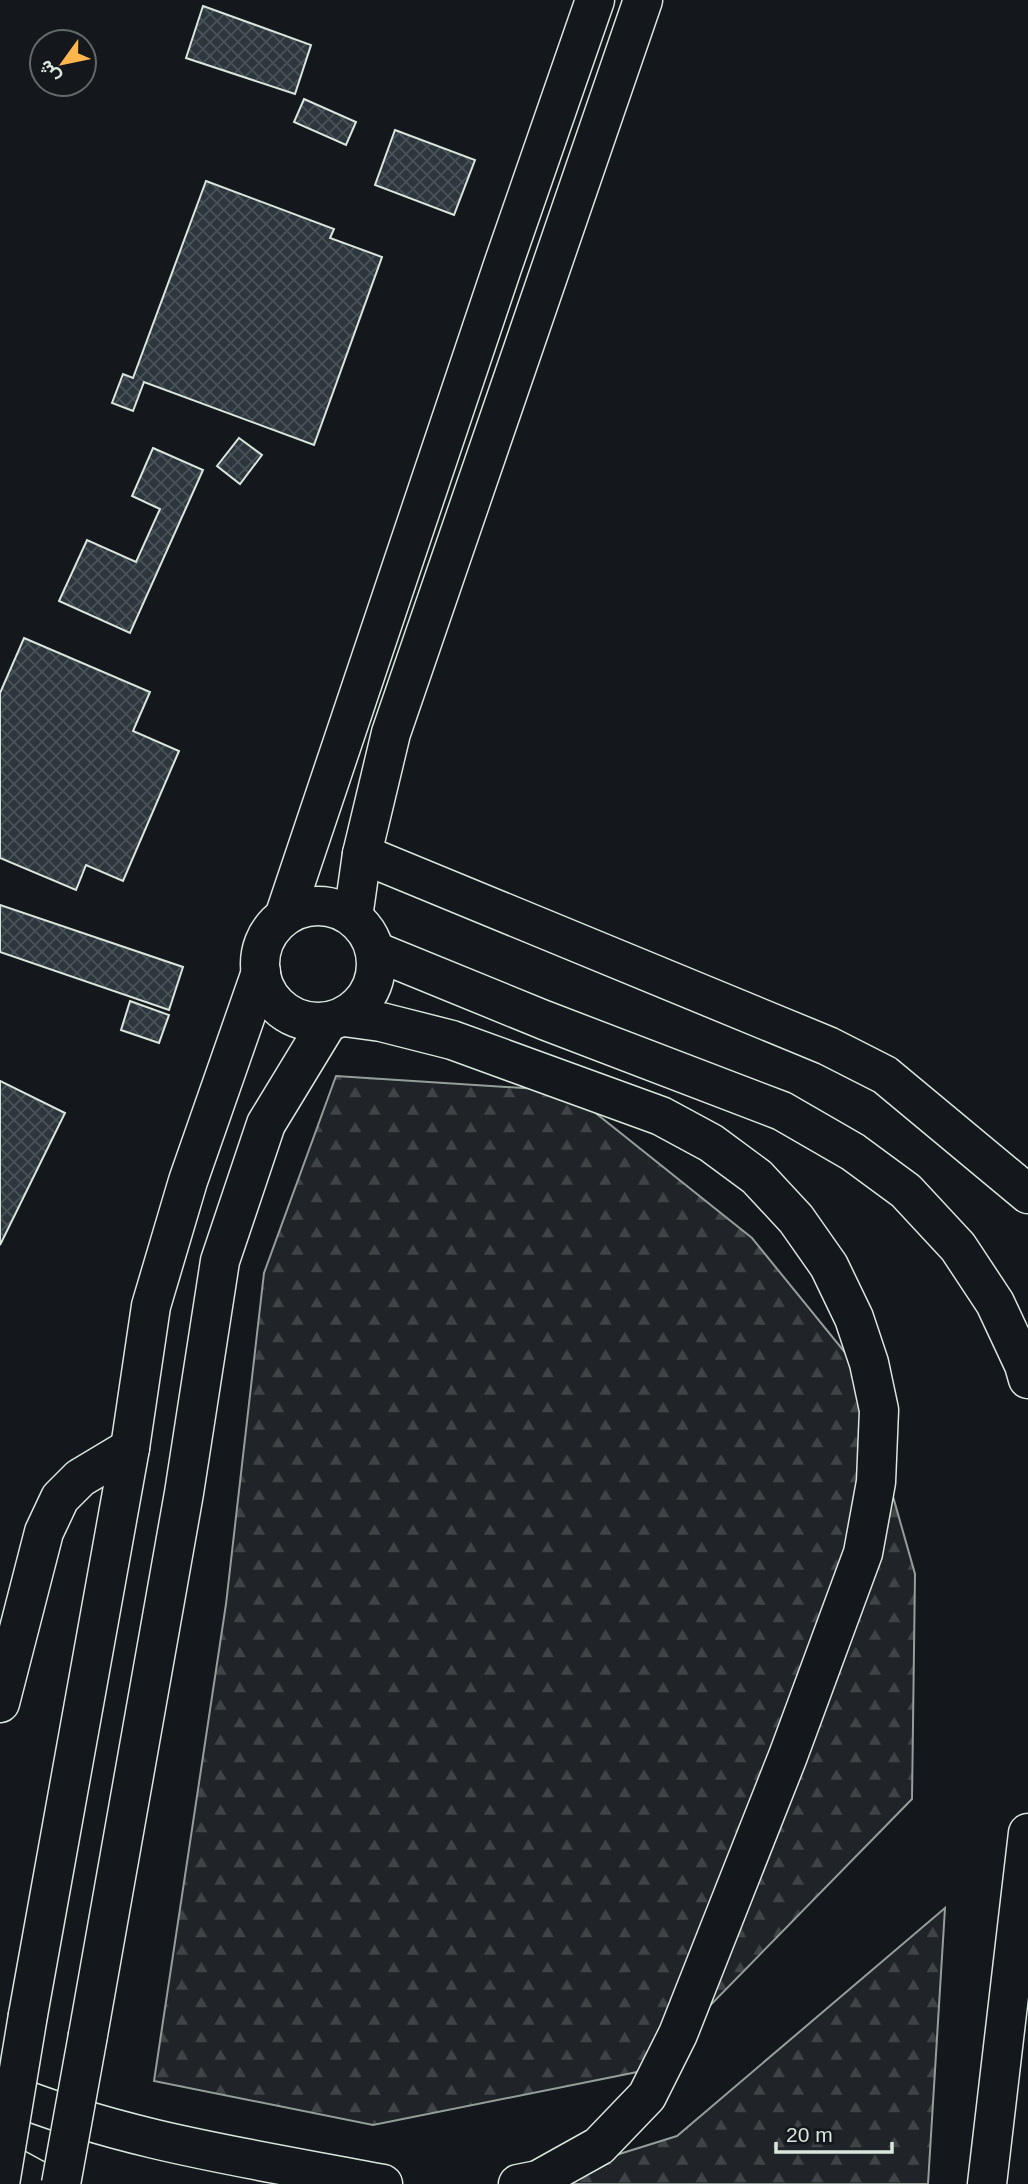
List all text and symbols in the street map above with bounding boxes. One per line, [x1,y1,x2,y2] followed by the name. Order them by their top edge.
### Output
[28,28,98,98] north arrow
[34,56,65,87] text: ش
[776,2110,892,2154] scale bar
[786,2123,833,2146] text: 20 m

